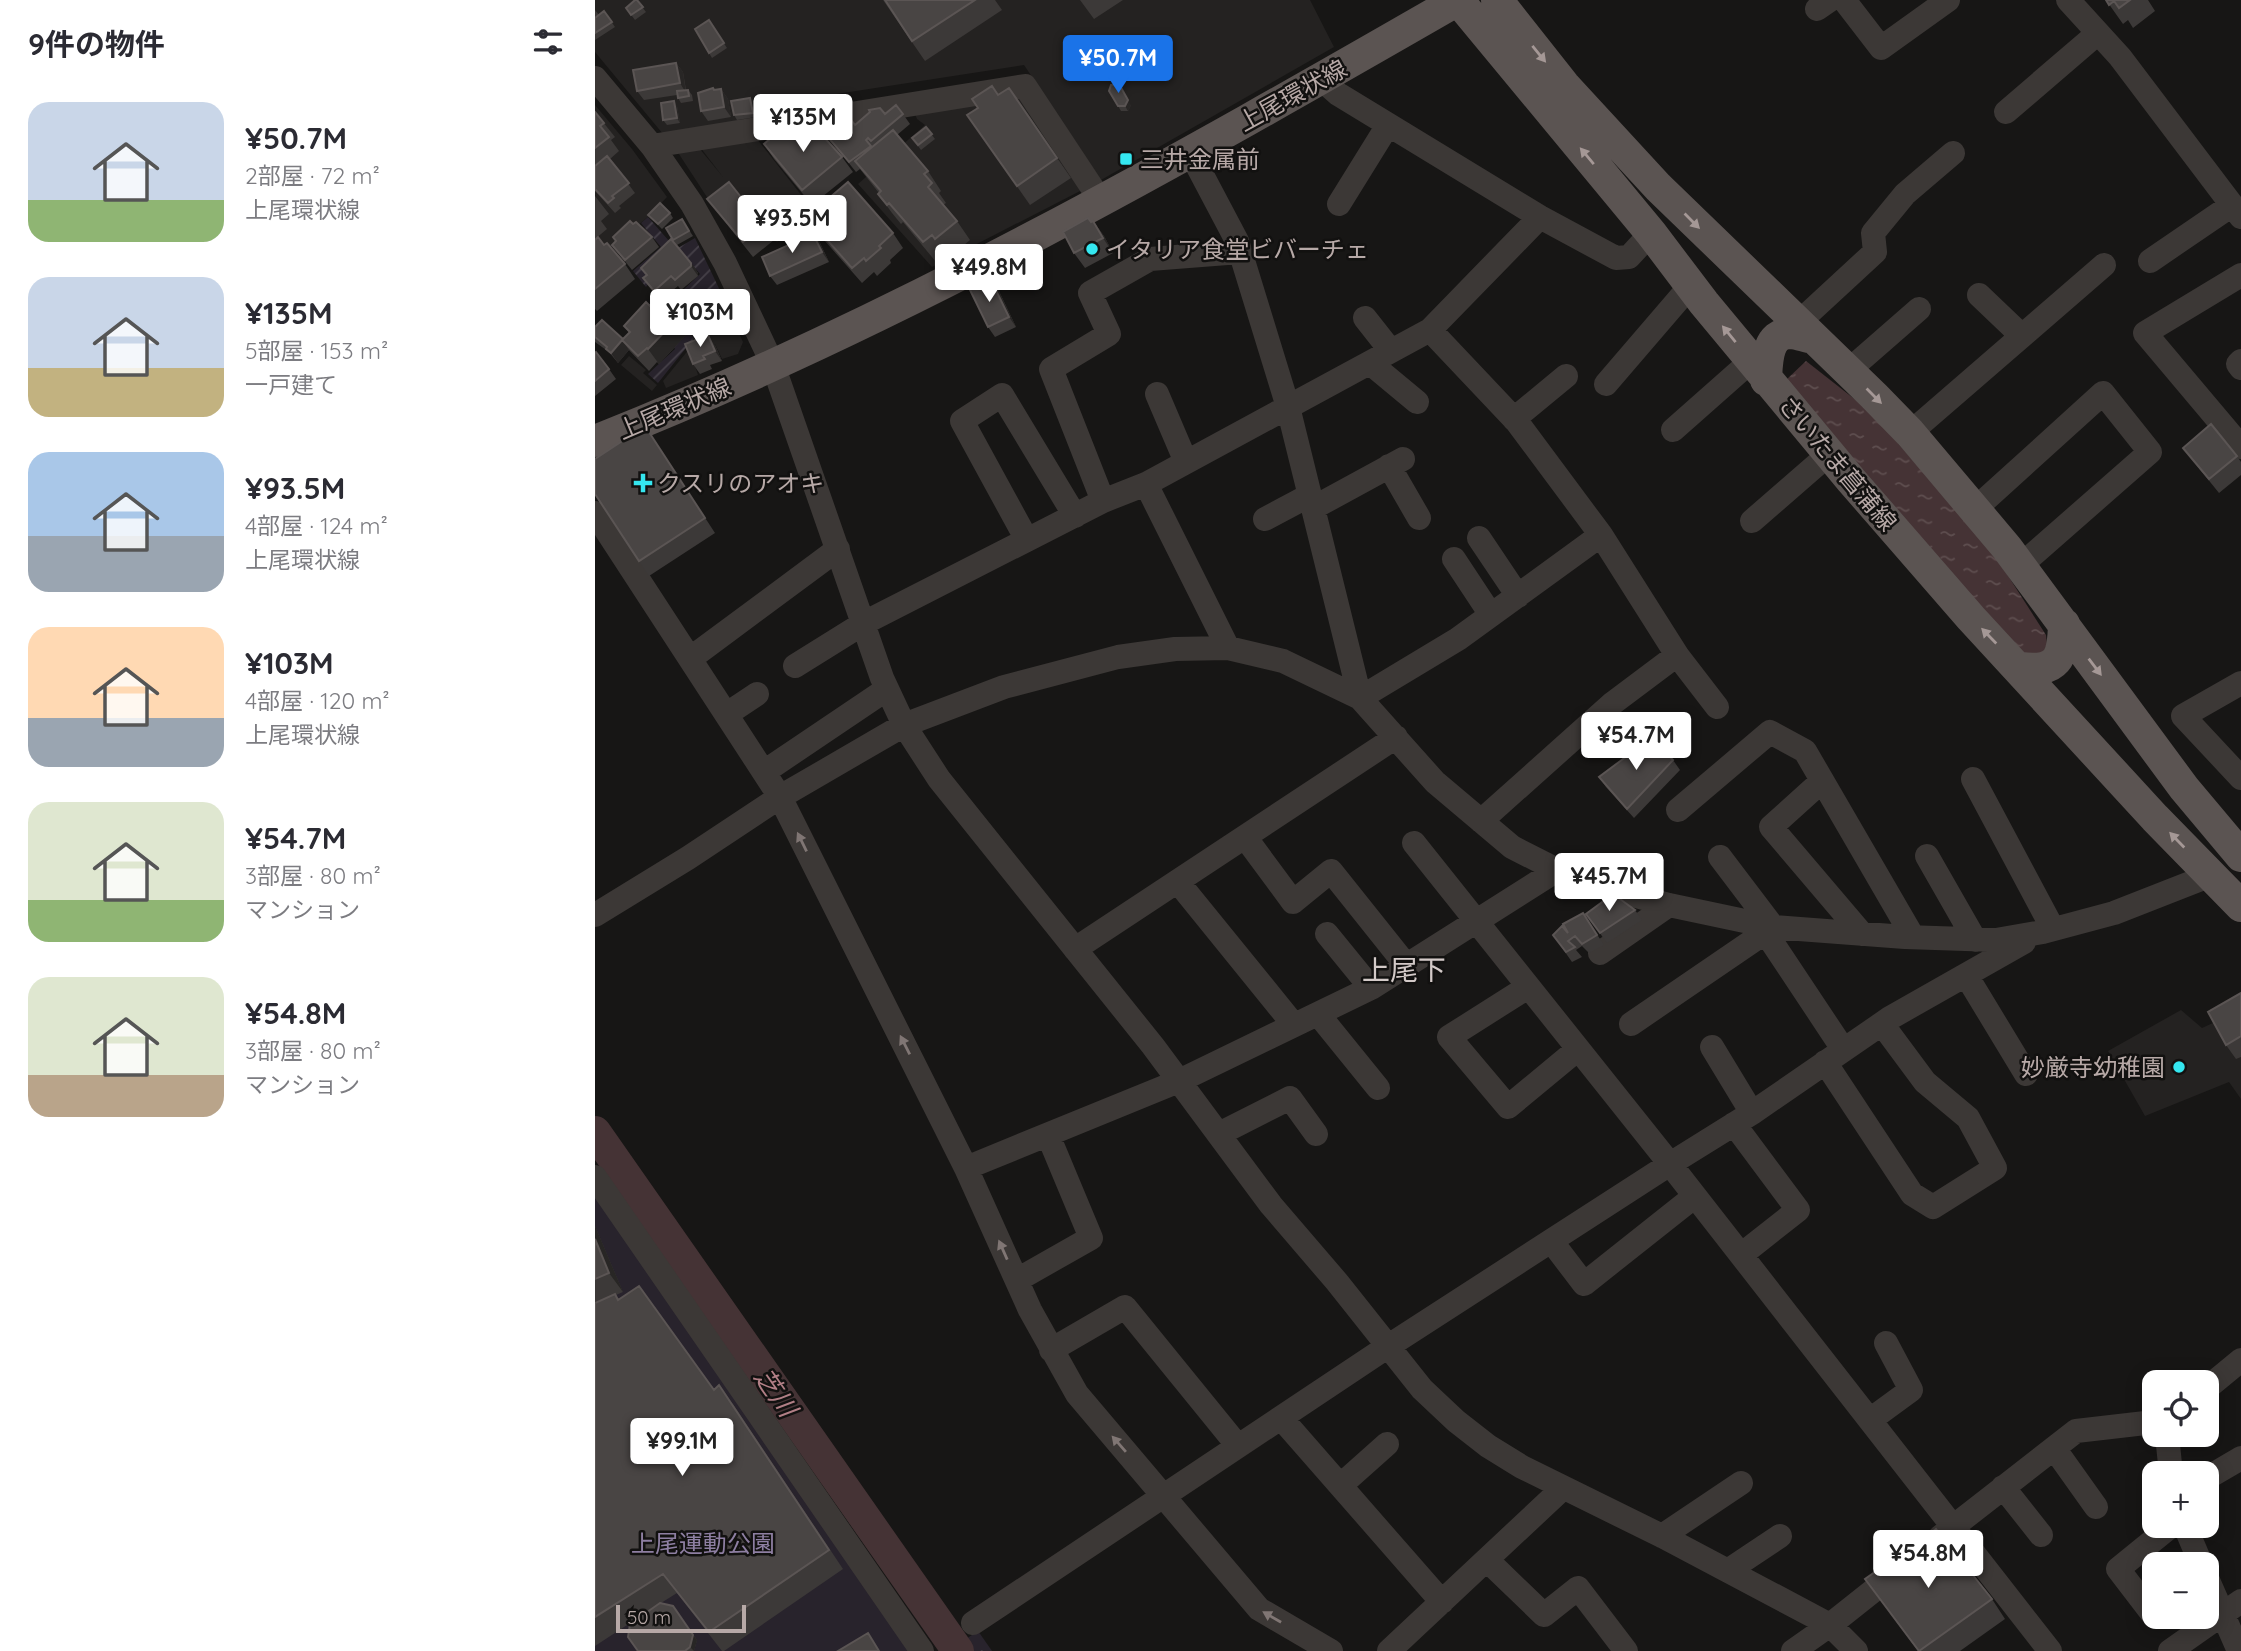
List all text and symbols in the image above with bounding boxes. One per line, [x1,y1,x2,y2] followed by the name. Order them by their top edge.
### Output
[529,23,567,61] icon: filters
[28,25,165,63] text: 9件の物件
[1061,36,1175,95] pin: ¥50.7M
[1079,43,1157,72] text: ¥50.7M
[1531,44,1546,62] one-way arrow
[1232,53,1352,137] street label: 上尾環状線
[754,94,852,154] pin: ¥135M
[769,102,837,131] text: ¥135M
[245,119,347,157] text: ¥50.7M
[84,130,168,214] icon: home
[1140,144,1260,174] place label: 三井金属前
[1580,147,1595,165] one-way arrow
[1118,151,1134,167] marker: 三井金属前
[245,161,380,190] text: 2部屋 · 72 m²
[245,195,360,224] text: 上尾環状線
[735,196,849,255] pin: ¥93.5M
[754,203,830,232] text: ¥93.5M
[1684,213,1701,230] one-way arrow
[1106,234,1369,264] place label: イタリア食堂ビバーチェ
[1084,241,1100,257] marker: イタリア食堂ビバーチェ
[932,244,1046,304] pin: ¥49.8M
[951,252,1027,281] text: ¥49.8M
[651,290,749,349] pin: ¥103M
[245,294,333,332] text: ¥135M
[666,297,734,326] text: ¥103M
[84,305,168,389] icon: home
[1722,325,1737,342] one-way arrow
[245,336,388,365] text: 5部屋 · 153 m²
[245,370,337,399] text: 一戸建て
[613,371,735,445] street label: 上尾環状線
[1866,388,1882,404] one-way arrow
[1773,389,1903,537] street label: さいたま菖蒲線
[657,468,824,498] place label: クスリのアオキ
[245,469,345,507] text: ¥93.5M
[635,475,651,491] marker: クスリのアオキ
[84,480,168,564] icon: home
[245,511,388,540] text: 4部屋 · 124 m²
[245,545,360,574] text: 上尾環状線
[1981,629,1998,645] one-way arrow
[245,644,334,682] text: ¥103M
[84,655,168,739] icon: home
[2088,657,2103,675] one-way arrow
[245,686,390,715] text: 4部屋 · 120 m²
[1579,712,1693,772] pin: ¥54.7M
[245,720,360,749] text: 上尾環状線
[1597,720,1675,749] text: ¥54.7M
[245,819,346,857] text: ¥54.7M
[84,830,168,914] icon: home
[2168,831,2185,848] one-way arrow
[797,832,808,852] one-way arrow
[1552,853,1666,913] pin: ¥45.7M
[245,861,381,890] text: 3部屋 · 80 m²
[1571,861,1647,890] text: ¥45.7M
[245,895,360,924] text: マンション
[1362,952,1446,987] district label: 上尾下
[245,994,346,1032] text: ¥54.8M
[84,1005,168,1089] icon: home
[900,1035,911,1055] one-way arrow
[245,1036,381,1065] text: 3部屋 · 80 m²
[2021,1052,2165,1082] place label: 妙厳寺幼稚園
[2171,1059,2187,1075] marker: 妙厳寺幼稚園
[245,1070,360,1099] text: マンション
[997,1240,1009,1260] one-way arrow
[748,1361,806,1425] water label: 芝川
[2142,1370,2219,1629] map controls
[2142,1370,2219,1447] button: locate
[625,1418,739,1478] pin: ¥99.1M
[646,1426,718,1455] text: ¥99.1M
[1111,1435,1127,1453] one-way arrow
[2142,1461,2219,1538] button: +
[631,1528,775,1558] park label: 上尾運動公園
[1871,1530,1985,1590] pin: ¥54.8M
[1889,1538,1967,1567] text: ¥54.8M
[2142,1552,2219,1629] button: −
[616,1602,745,1634] scale bar
[627,1605,671,1629] text: 50 m
[1263,1611,1282,1623] one-way arrow

